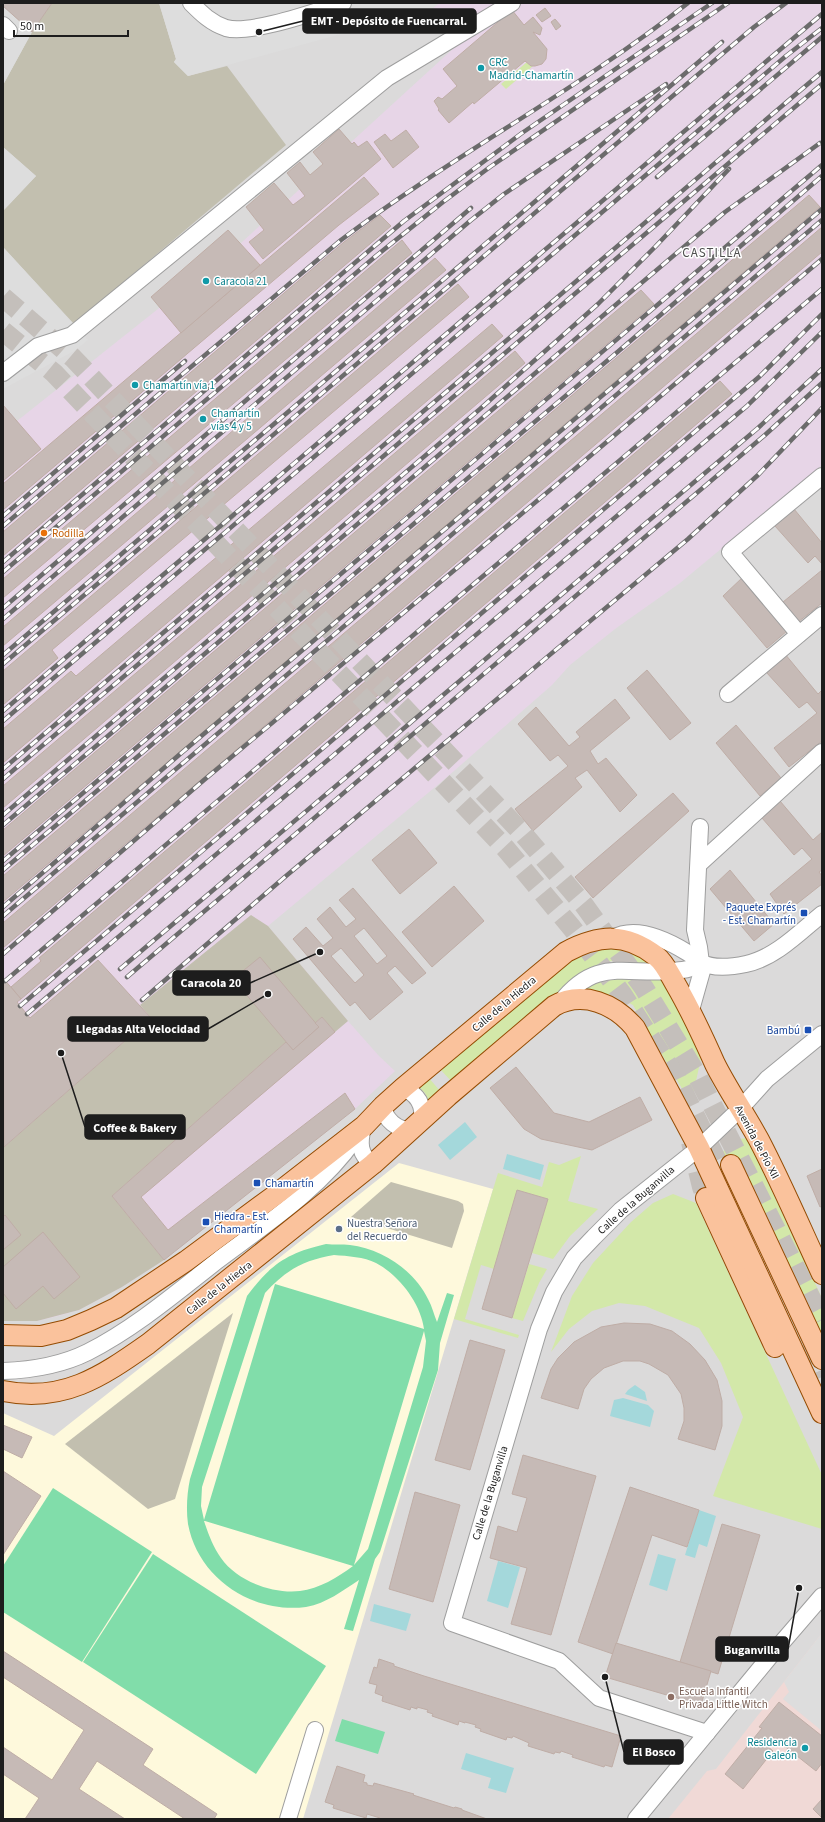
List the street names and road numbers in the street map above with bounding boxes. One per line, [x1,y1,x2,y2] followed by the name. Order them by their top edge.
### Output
[469,973,539,1035] street label: Calle de la Hiedra
[731,1103,783,1181] street label: Avenida de Pío XII
[594,1162,678,1238] street label: Calle de la Buganvilla
[183,1257,255,1319] street label: Calle de la Hiedra
[469,1444,511,1542] street label: Calle de la Buganvilla

